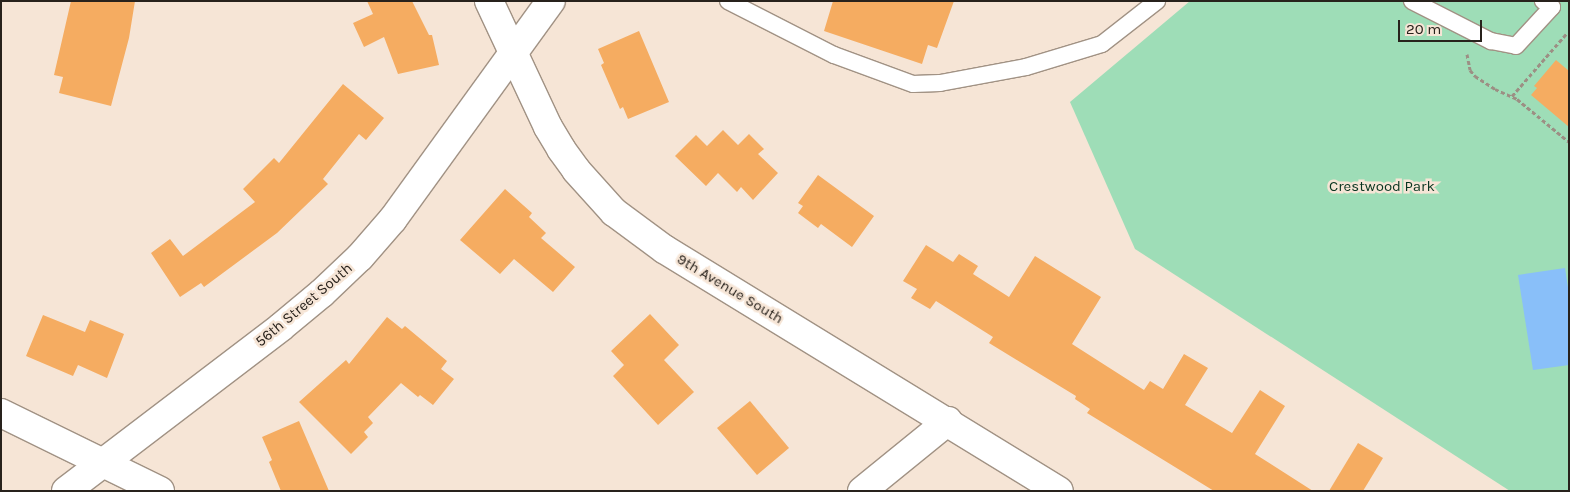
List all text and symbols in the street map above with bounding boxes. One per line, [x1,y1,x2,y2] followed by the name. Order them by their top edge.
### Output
[1400,10,1484,42] scale bar
[1406,20,1441,38] text: 20 m
[1329,178,1435,196] park label: Crestwood Park
[674,250,786,328] street label: 9th Avenue South
[252,259,356,351] street label: 56th Street South

